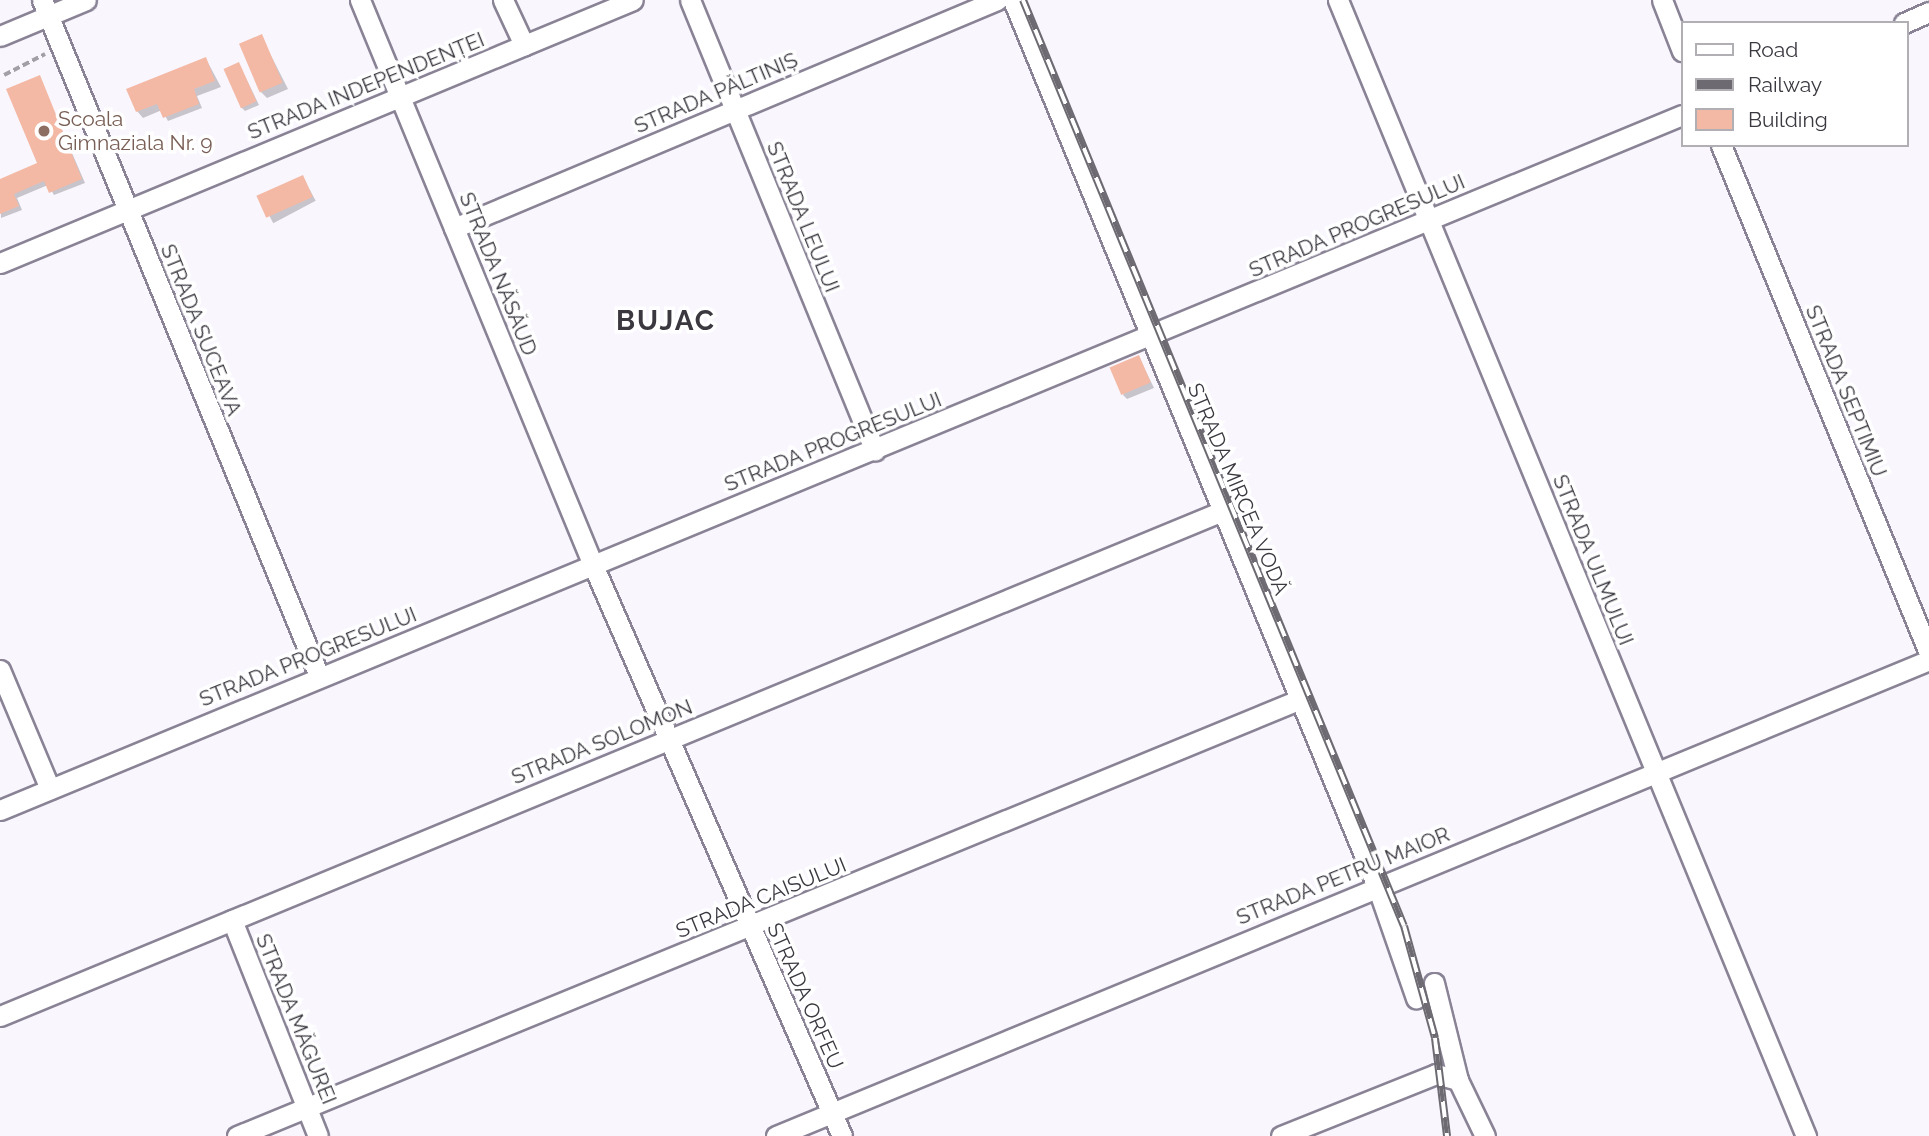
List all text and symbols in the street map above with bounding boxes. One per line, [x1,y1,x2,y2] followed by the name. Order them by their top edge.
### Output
[1680,21,1908,147] legend
[244,27,488,145] street label: STRADA INDEPENDENȚEI
[1748,37,1798,62] text: Road
[630,47,802,139] street label: STRADA PĂLTINIȘ
[1748,72,1822,97] text: Railway
[58,106,213,156] place label: Scoala Gimnaziala Nr. 9
[1748,107,1828,132] text: Building
[36,123,52,139] marker: Scoala Gimnaziala Nr. 9
[761,138,845,296] street label: STRADA LEULUI
[1245,169,1469,283] street label: STRADA PROGRESULUI
[454,188,542,360] street label: STRADA NĂSĂUD
[155,240,247,420] street label: STRADA SUCEAVA
[1800,301,1892,481] street label: STRADA SEPTIMIU
[617,304,715,338] district label: BUJAC
[1182,378,1294,600] street label: STRADA MIRCEA VODĂ
[720,387,946,497] street label: STRADA PROGRESULUI
[1547,471,1639,649] street label: STRADA ULMULUI
[195,602,421,712] street label: STRADA PROGRESULUI
[507,694,697,790] street label: STRADA SOLOMON
[1232,822,1454,930] street label: STRADA PETRU MAIOR
[672,852,850,944] street label: STRADA CAISULUI
[761,919,849,1073] street label: STRADA ORFEU
[250,930,342,1108] street label: STRADA MĂGUREI

